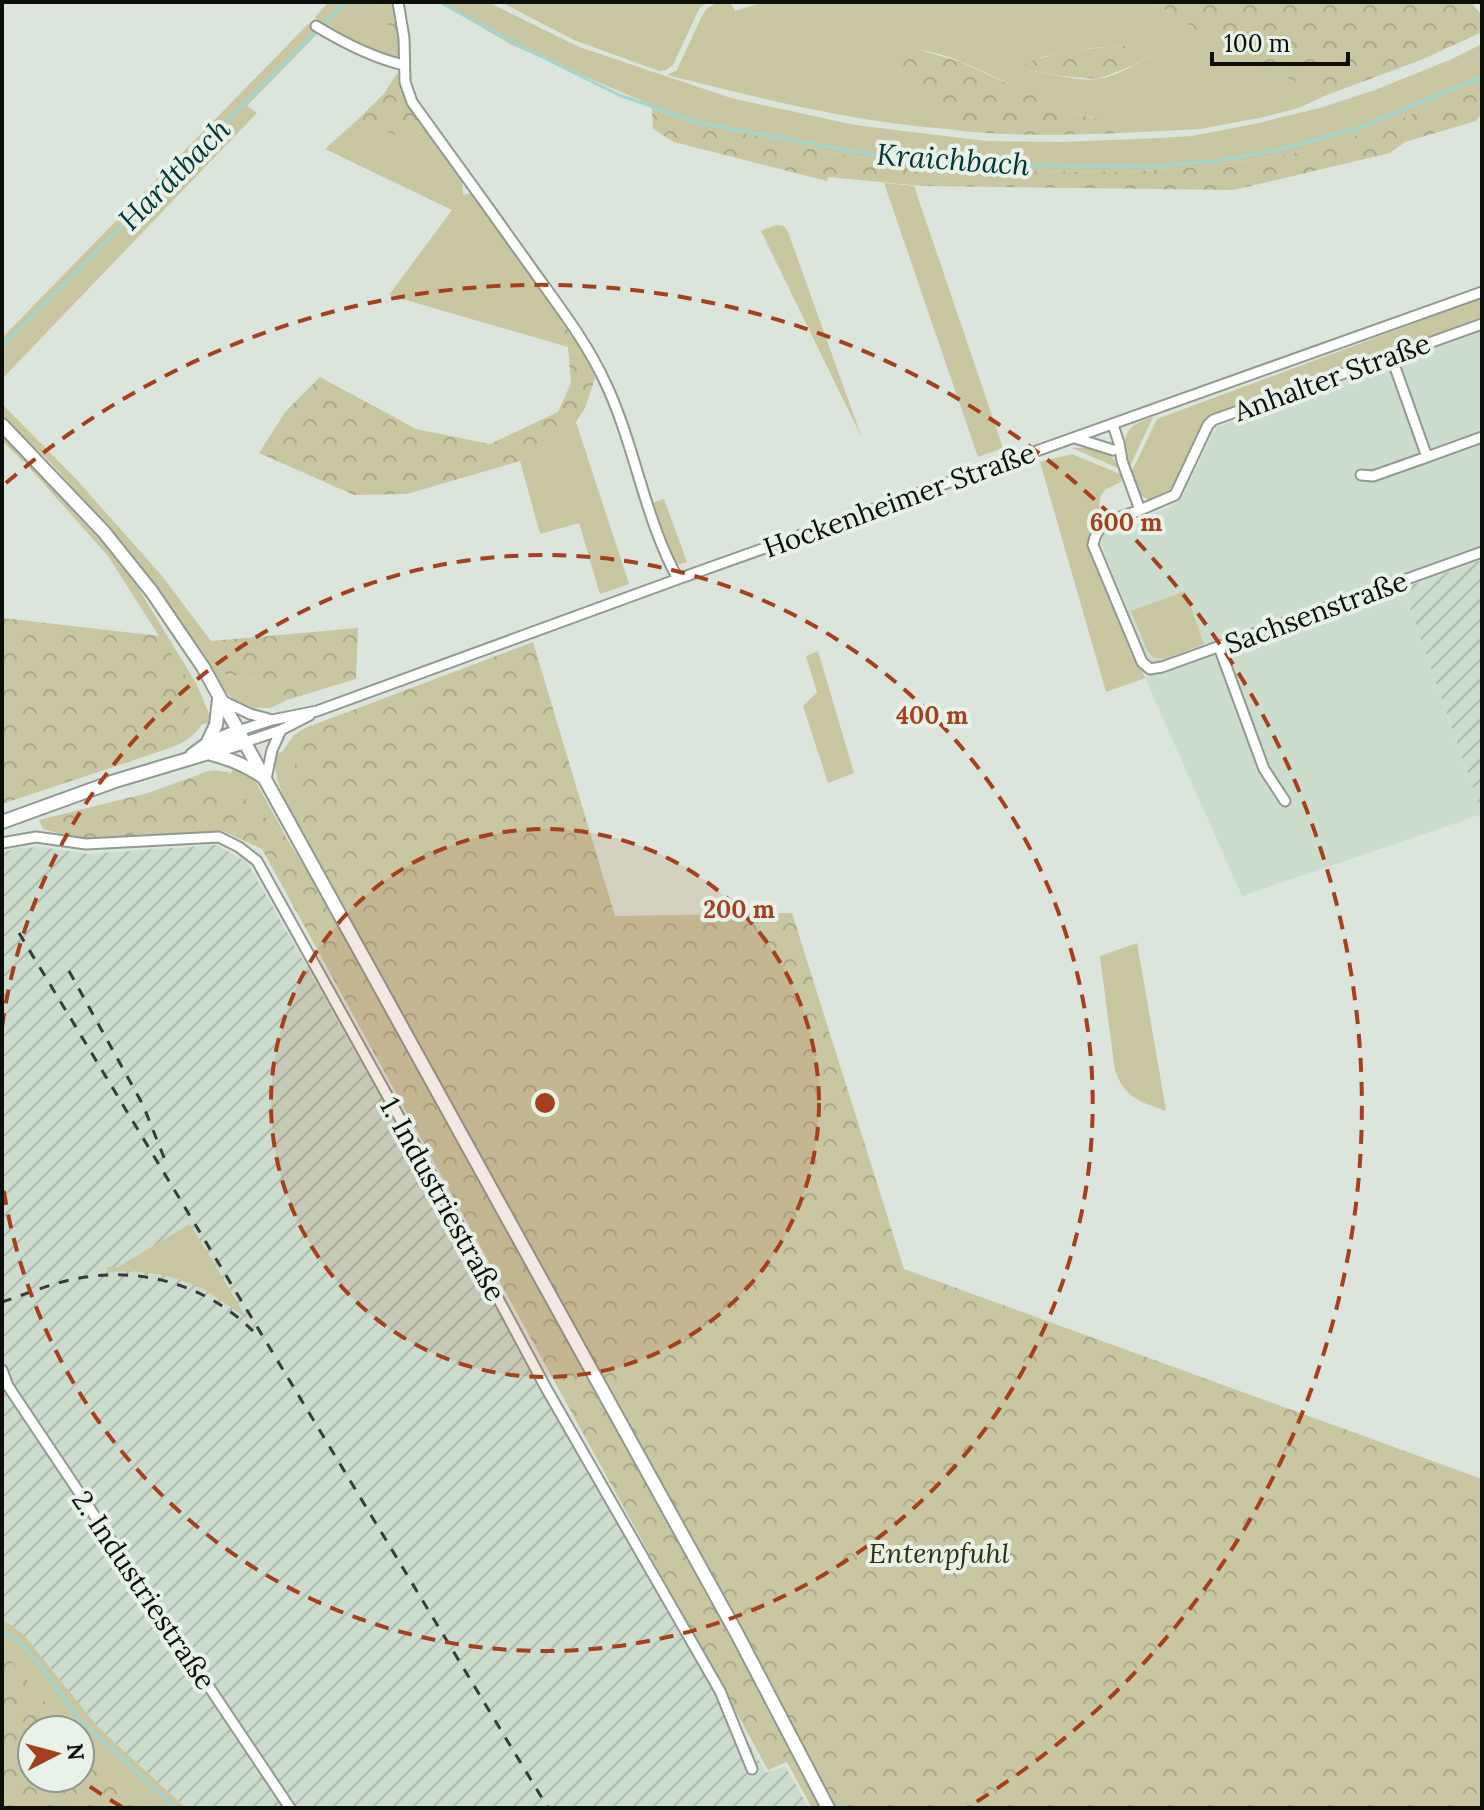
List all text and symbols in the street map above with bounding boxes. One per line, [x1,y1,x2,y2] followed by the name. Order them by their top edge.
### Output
[1212,16,1348,66] scale bar
[1224,28,1290,59] text: 100 m
[110,110,238,238] water label: Hardtbach
[875,135,1031,183] water label: Kraichbach
[1228,325,1435,430] street label: Anhalter Straße
[758,434,1040,566] street label: Hockenheimer Straße
[1090,507,1162,538] text: 600 m
[1220,562,1412,662] street label: Sachsenstraße
[896,700,968,731] text: 400 m
[703,894,775,925] text: 200 m
[531,1089,559,1117] centre of rings
[372,1091,514,1307] street label: 1. Industriestraße
[64,1484,224,1696] street label: 2. Industriestraße
[869,1535,1009,1571] park label: Entenpfuhl
[16,1714,96,1794] north arrow
[61,1742,91,1762] text: N

